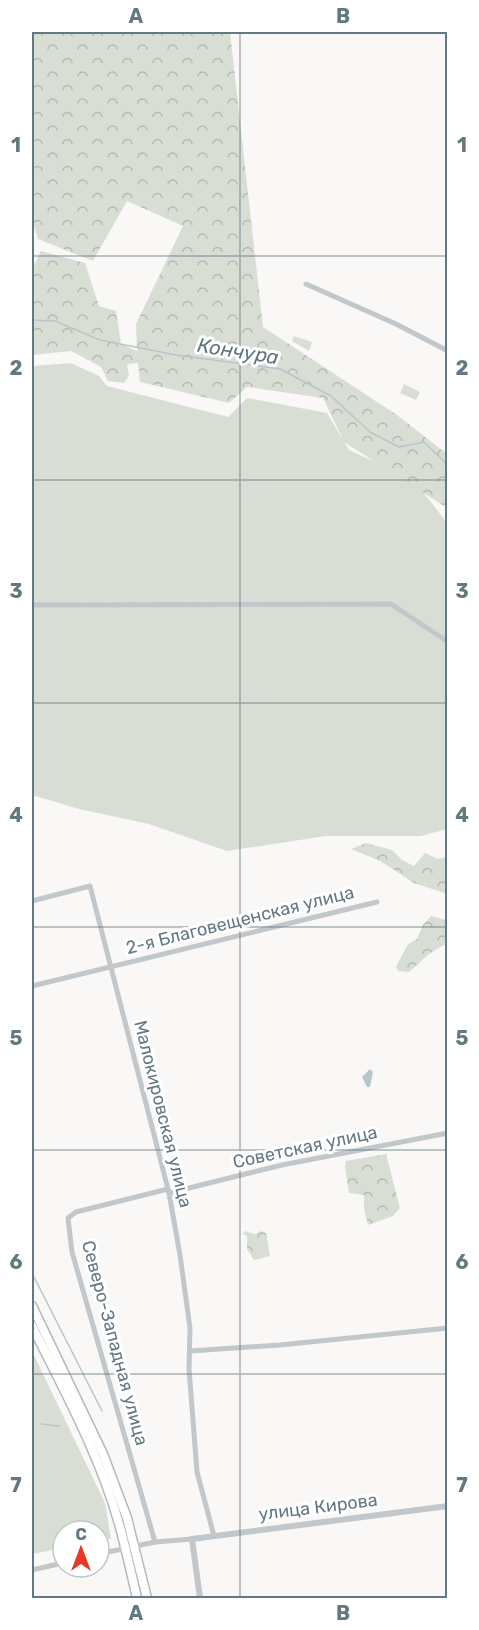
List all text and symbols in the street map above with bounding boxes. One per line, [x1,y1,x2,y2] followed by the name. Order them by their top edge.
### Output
[129,4,144,28] text: A
[336,4,350,28] text: B
[11,133,21,157] text: 1
[457,133,467,157] text: 1
[196,333,281,369] water label: Кончура
[10,356,23,380] text: 2
[456,356,469,380] text: 2
[9,579,23,603] text: 3
[455,579,469,603] text: 3
[9,803,23,827] text: 4
[455,803,469,827] text: 4
[124,881,356,959] street label: 2-я Благовещенская улица
[129,1018,197,1210] street label: Малокировская улица
[10,1026,23,1050] text: 5
[456,1026,469,1050] text: 5
[231,1121,379,1173] street label: Советская улица
[77,1238,153,1448] street label: Северо-Западная улица
[9,1250,23,1274] text: 6
[455,1250,469,1274] text: 6
[10,1473,22,1497] text: 7
[456,1473,468,1497] text: 7
[257,1489,379,1525] street label: улица Кирова
[51,1519,111,1579] north arrow
[75,1525,87,1544] text: С
[129,1601,144,1625] text: A
[336,1601,350,1625] text: B

